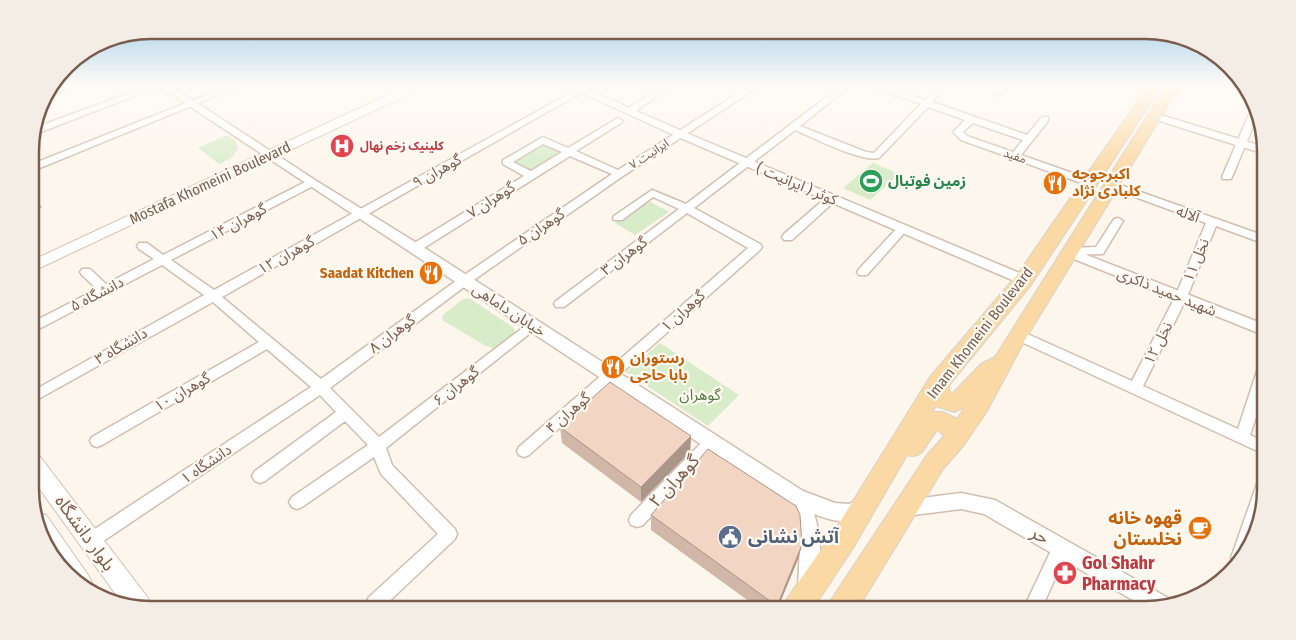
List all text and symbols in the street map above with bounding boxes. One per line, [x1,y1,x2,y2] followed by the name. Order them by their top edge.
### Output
[329,133,355,159] hospital icon: کلینیک زخم نهال
[627,136,672,172] street label: ایرانیت ۷
[127,138,293,228] street label: Mostafa Khomeini Boulevard
[360,139,444,155] place label: کلینیک زخم نهال
[1002,146,1028,166] street label: مفید
[409,150,465,192] street label: گوهران ۹
[754,159,841,209] street label: کوثر ( ایرانیت )
[1072,165,1141,200] place label: اکبرجوجه کلبادی نژاد
[858,168,884,194] sports icon: زمین فوتبال
[1042,170,1068,196] restaurant icon: اکبرجوجه کلبادی نژاد
[888,172,966,190] place label: زمین فوتبال
[464,177,519,222] street label: گوهران ۷
[206,199,270,244] street label: گوهران ۱۴
[1174,202,1203,227] street label: آلاله
[514,204,569,249] street label: گوهران ۵
[255,232,318,278] street label: گوهران ۱۲
[597,232,651,279] street label: گوهران ۳
[1179,236,1213,284] street label: نخل ۱۱
[418,260,444,286] restaurant icon: Saadat Kitchen
[320,264,414,282] place label: Saadat Kitchen
[923,264,1037,402] street label: Imam Khomeini Boulevard
[1115,264,1219,320] street label: شهید حمید ذاکری
[67,273,127,315] street label: دانشگاه ۵
[469,280,549,340] street label: خیابان داماهی
[657,286,709,336] street label: گوهران ۱
[365,310,419,357] street label: گوهران ۸
[1140,319,1176,367] street label: نخل ۱۲
[92,324,150,368] street label: دانشگاه ۳
[630,349,688,384] place label: رستوران بابا حاجی
[600,354,626,380] restaurant icon: رستوران بابا حاجی
[429,362,483,410] street label: گوهران ۶
[151,368,214,415] street label: گوهران ۱۰
[679,386,721,404] park label: گوهران
[542,388,595,437] street label: گوهران ۴
[177,440,235,488] street label: دانشگاه ۱
[644,450,704,512] street label: گوهران ۲
[50,491,120,575] street label: بلوار دانشگاه
[1108,507,1182,550] place label: قهوه خانه نخلستان
[1187,515,1213,541] cafe icon: قهوه خانه نخلستان
[1026,521,1053,549] street label: حر
[717,524,743,550] public building icon: آتش نشانی
[748,526,840,548] place label: آتش نشانی
[1082,552,1156,595] place label: Gol Shahr Pharmacy
[1052,560,1078,586] pharmacy icon: Gol Shahr Pharmacy

